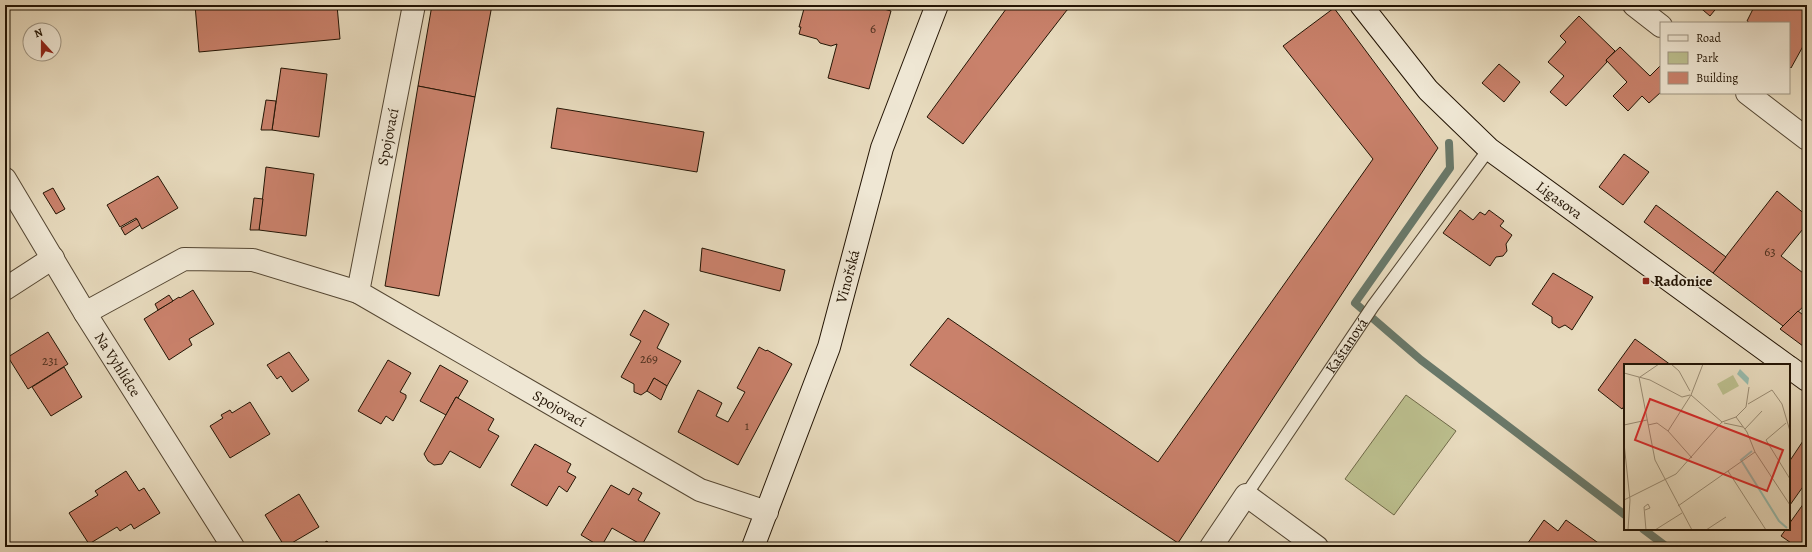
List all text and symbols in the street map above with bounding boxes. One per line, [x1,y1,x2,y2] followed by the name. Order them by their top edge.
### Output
[870,20,876,37] house number: 6
[22,22,62,62] north arrow
[1660,22,1790,94] legend
[32,25,45,42] text: N
[1696,30,1722,46] text: Road
[1696,50,1719,66] text: Park
[1696,70,1738,86] text: Building
[373,106,403,168] street label: Spojovací
[1532,176,1587,224] street label: Ligasova
[1764,243,1776,260] house number: 63
[831,248,864,306] street label: Vinořská
[1654,271,1713,291] place label: Radonice
[1641,276,1651,286] marker: Radonice
[1320,314,1372,377] street label: Kaštanová
[90,328,146,401] street label: Na Vyhlídce
[640,350,658,367] house number: 269
[42,352,59,369] house number: 231
[1624,364,1790,530] inset map
[529,385,590,432] street label: Spojovací
[745,417,750,434] house number: 1

